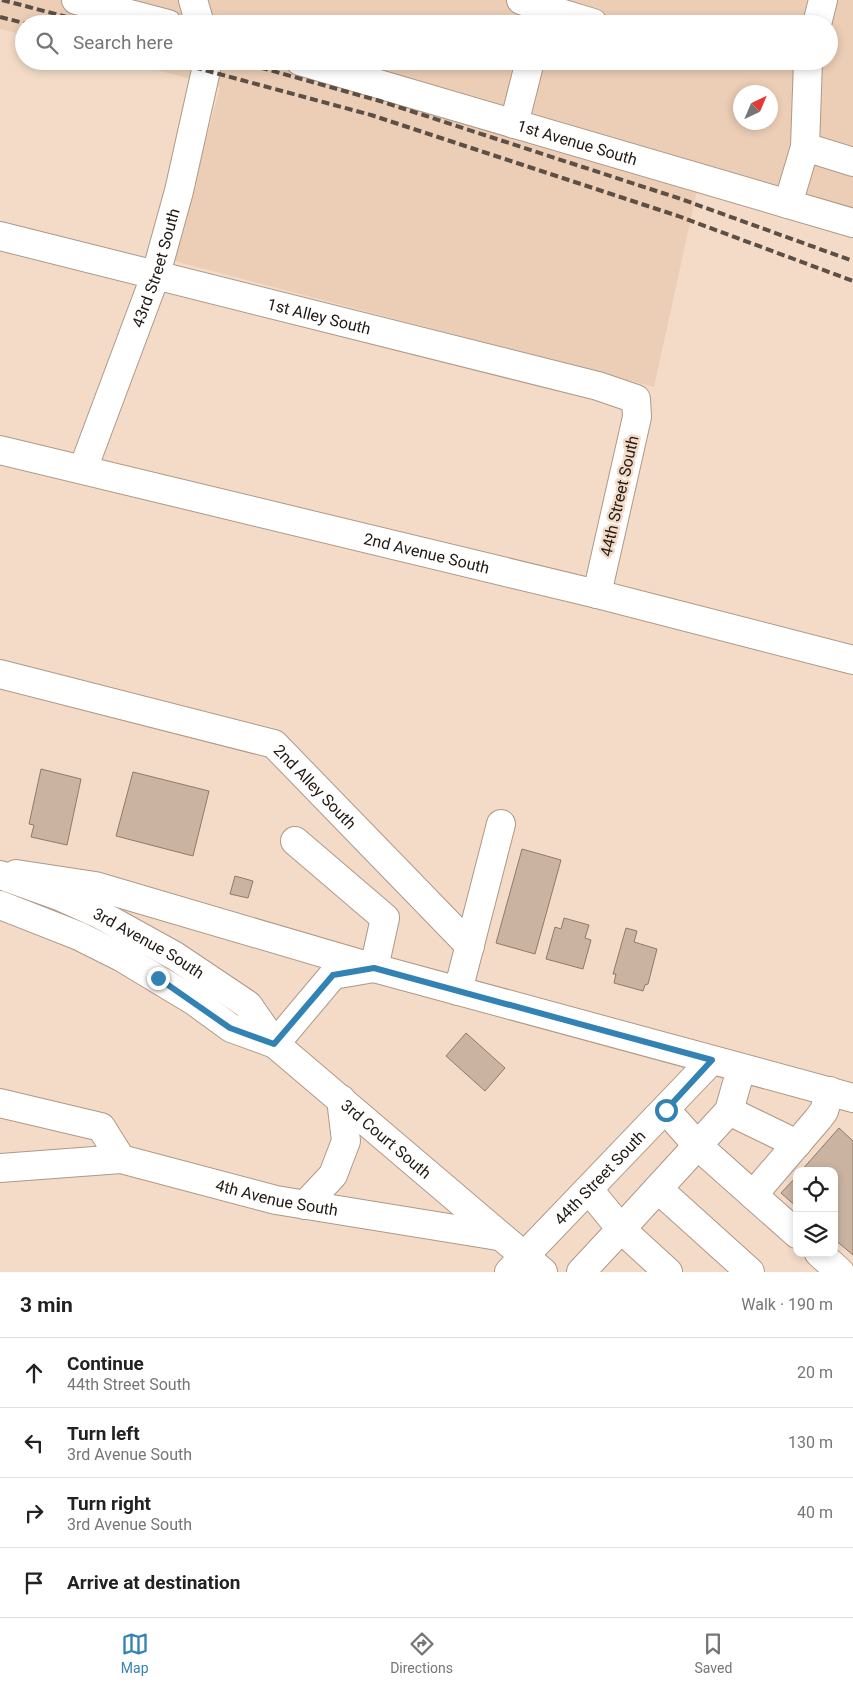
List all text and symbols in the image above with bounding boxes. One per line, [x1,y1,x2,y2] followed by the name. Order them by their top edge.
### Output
[15,15,838,70] search box
[33,29,61,57] icon: search
[73,31,173,54] text: Search here
[733,85,778,130] north arrow
[515,116,640,169] street label: 1st Avenue South
[128,206,184,330] street label: 43rd Street South
[265,294,373,339] street label: 1st Alley South
[596,434,643,559] street label: 44th Street South
[362,529,491,578] street label: 2nd Avenue South
[270,741,360,833] street label: 2nd Alley South
[90,904,208,983] street label: 3rd Avenue South
[147,967,170,990] route end
[337,1096,435,1183] street label: 3rd Court South
[655,1099,678,1122] route start
[550,1126,650,1229] street label: 44th Street South
[793,1167,838,1257] map controls
[793,1167,838,1212] button: locate
[213,1175,339,1220] street label: 4th Avenue South
[793,1212,838,1257] button: layers
[20,1293,73,1317] text: 3 min
[741,1295,833,1314] text: Walk · 190 m
[67,1352,144,1375] text: Continue
[20,1359,48,1387] icon: ahead
[797,1363,833,1382] text: 20 m
[67,1375,191,1394] text: 44th Street South
[67,1422,140,1445] text: Turn left
[20,1429,48,1457] icon: left
[788,1433,833,1452] text: 130 m
[67,1445,192,1464] text: 3rd Avenue South
[67,1492,151,1515] text: Turn right
[20,1499,48,1527] icon: right
[797,1503,833,1522] text: 40 m
[67,1515,192,1534] text: 3rd Avenue South
[20,1569,48,1597] icon: arrive
[67,1571,240,1594] text: Arrive at destination
[121,1630,149,1676] tab: Map
[390,1630,453,1676] tab: Directions
[694,1630,732,1676] tab: Saved

